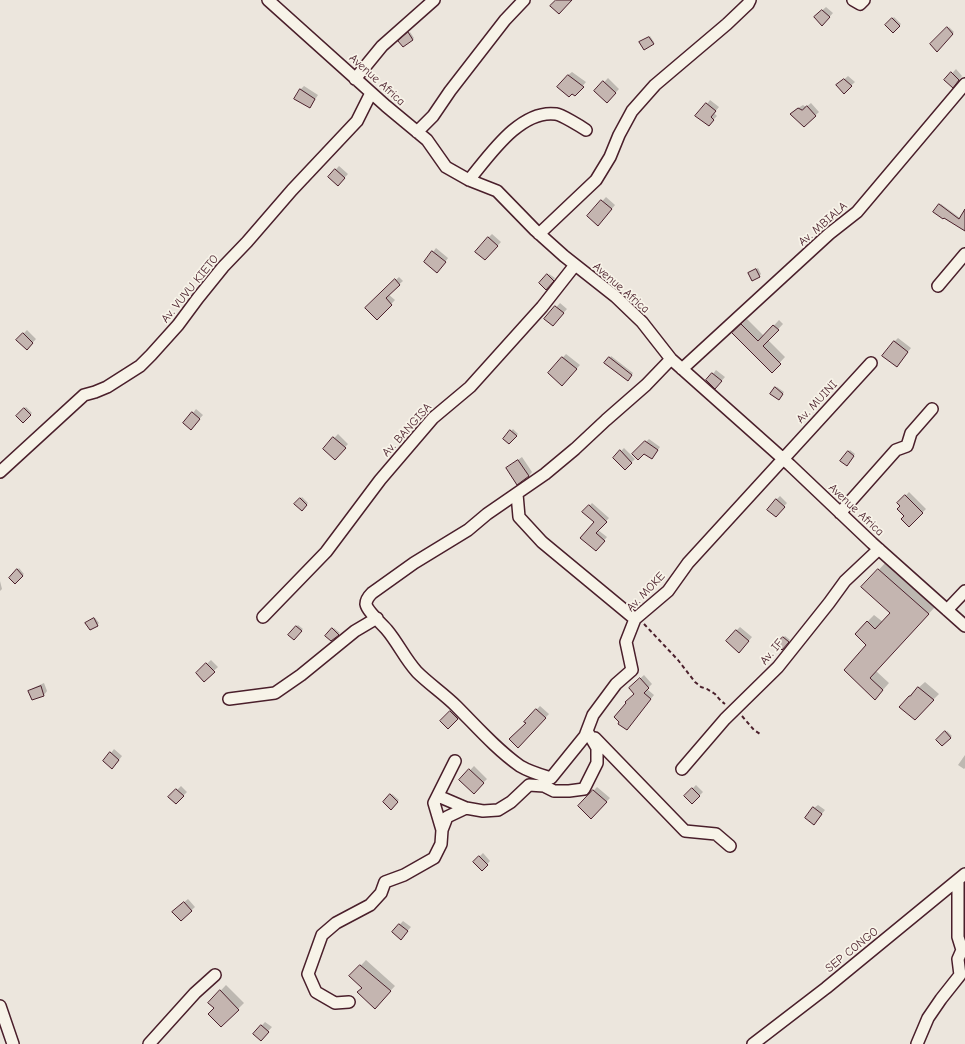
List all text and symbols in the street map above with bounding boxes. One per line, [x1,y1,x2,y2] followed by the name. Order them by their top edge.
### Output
[346,51,408,109] street label: Avenue Africa
[796,199,850,249] street label: Av. MBIALA
[158,252,222,326] street label: Av. VUVU KIETO
[590,259,652,317] street label: Avenue Africa
[794,378,840,426] street label: Av. MUINI
[379,400,435,460] street label: Av. BANGISA
[825,481,887,539] street label: Avenue Africa
[624,569,668,615] street label: Av. MOKE
[757,636,787,668] street label: Av. IF
[823,924,881,976] street label: SEP CONGO

